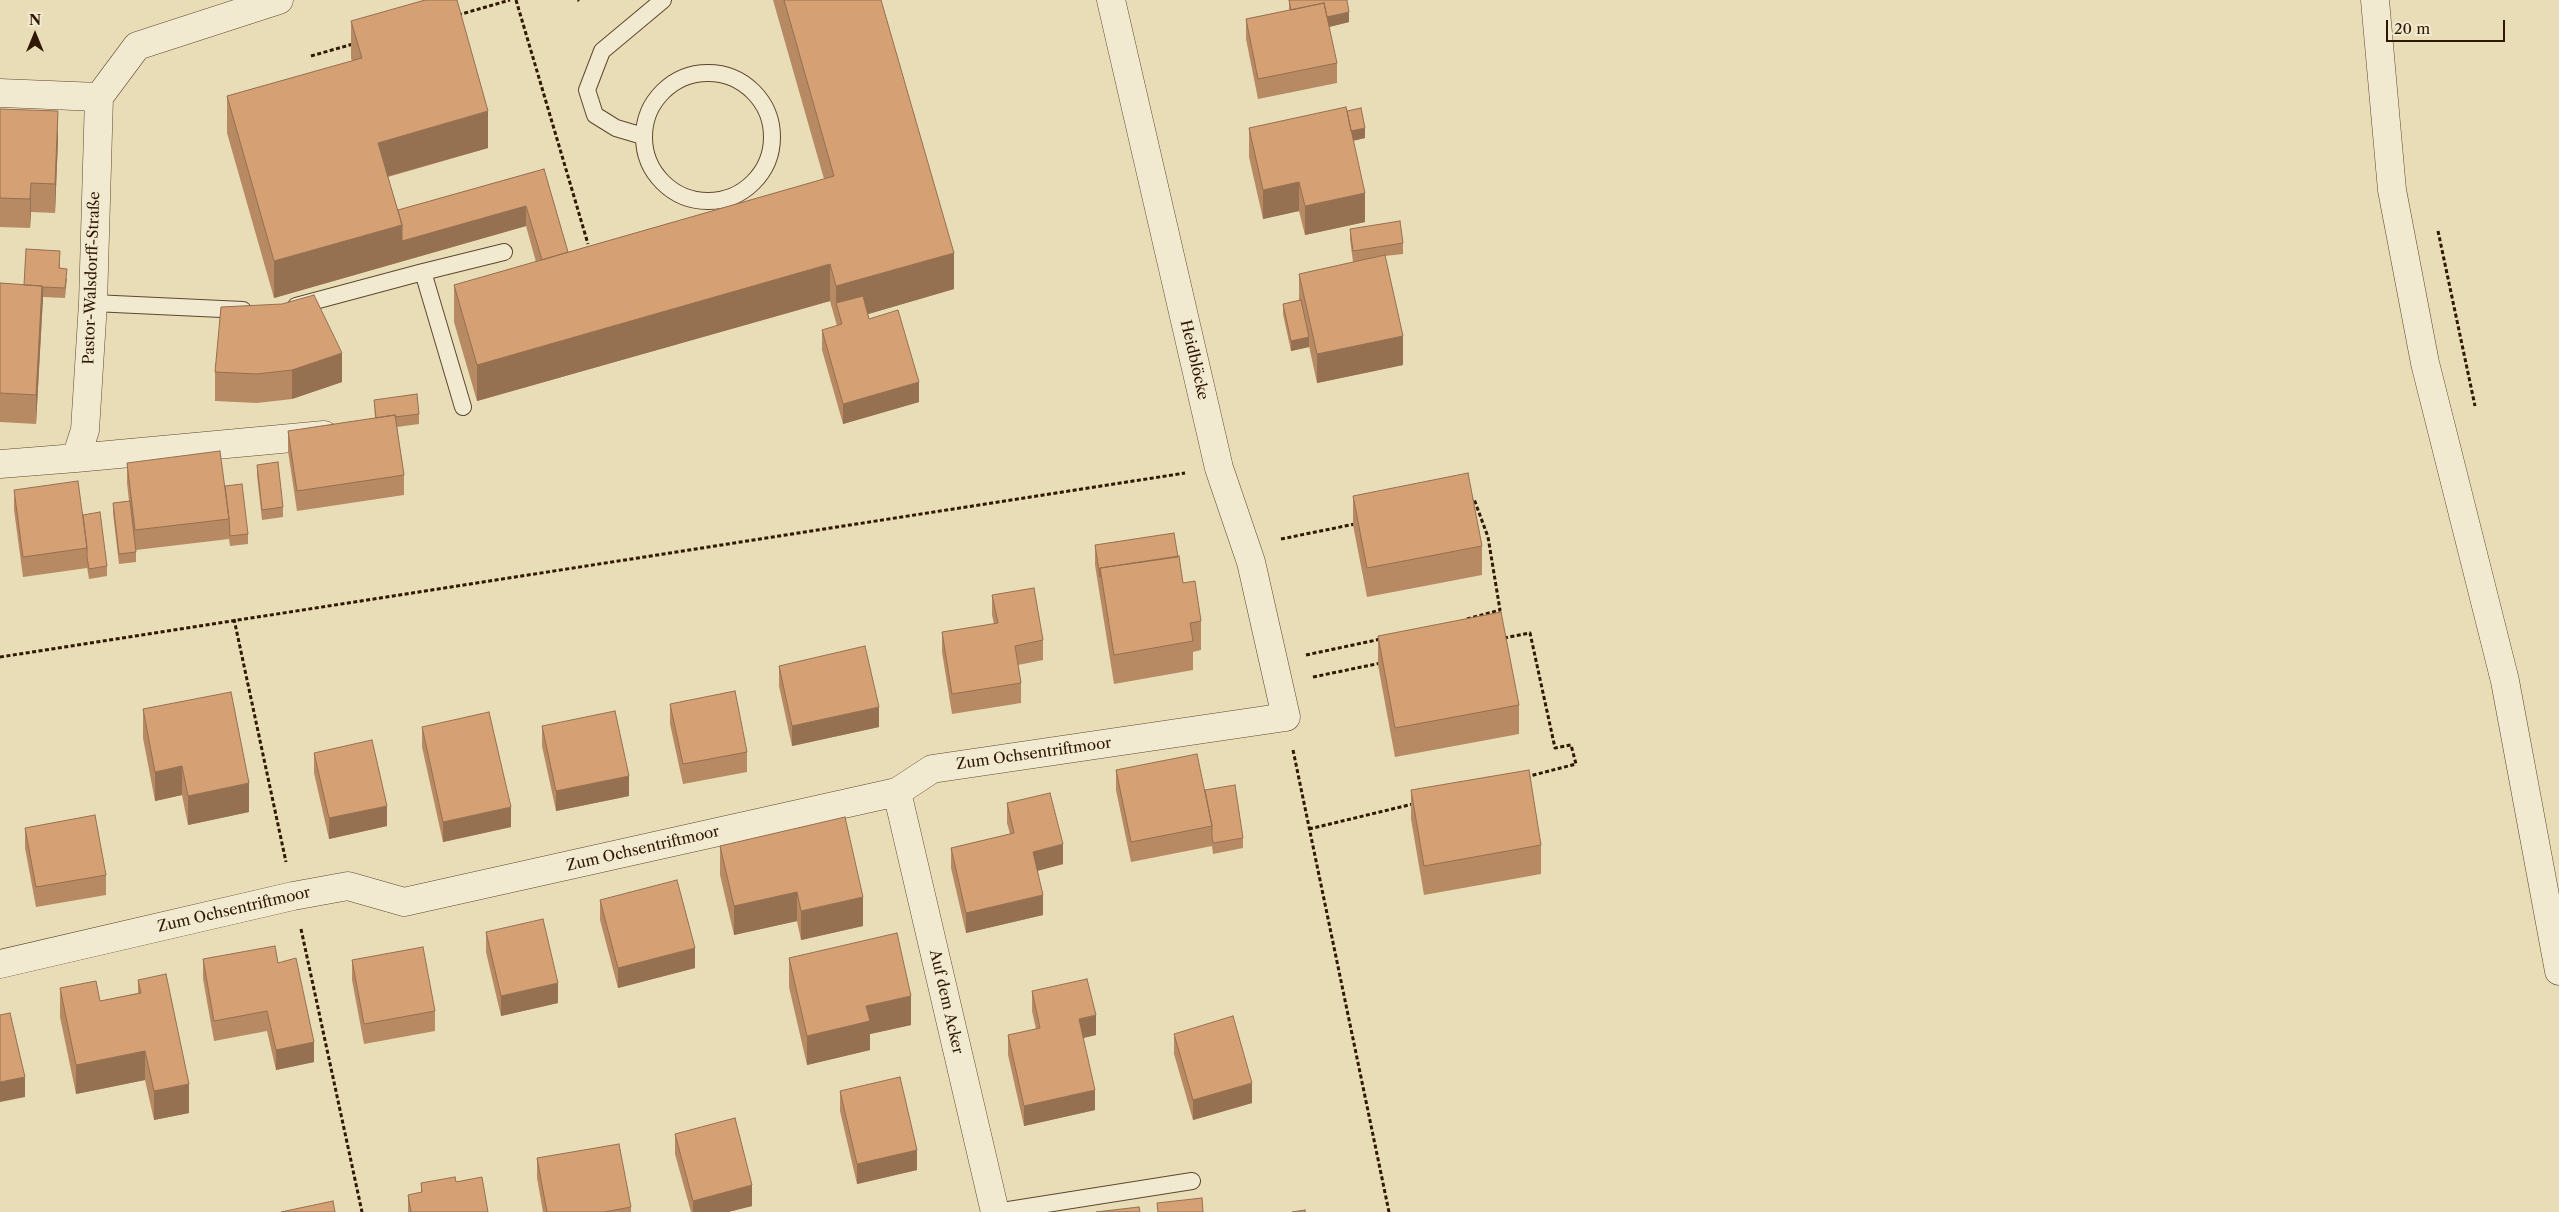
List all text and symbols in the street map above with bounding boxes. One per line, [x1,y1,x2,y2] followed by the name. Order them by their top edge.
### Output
[10,10,60,60] north arrow
[2389,10,2508,42] scale bar
[29,11,41,29] text: N
[2394,19,2430,38] text: 20 m
[80,191,104,365] street label: Pastor-Walsdorff-Straße
[1176,318,1212,402] street label: Heidblöcke
[955,734,1113,774] street label: Zum Ochsentriftmoor
[565,823,721,875] street label: Zum Ochsentriftmoor
[156,884,312,936] street label: Zum Ochsentriftmoor
[925,948,967,1056] street label: Auf dem Acker

